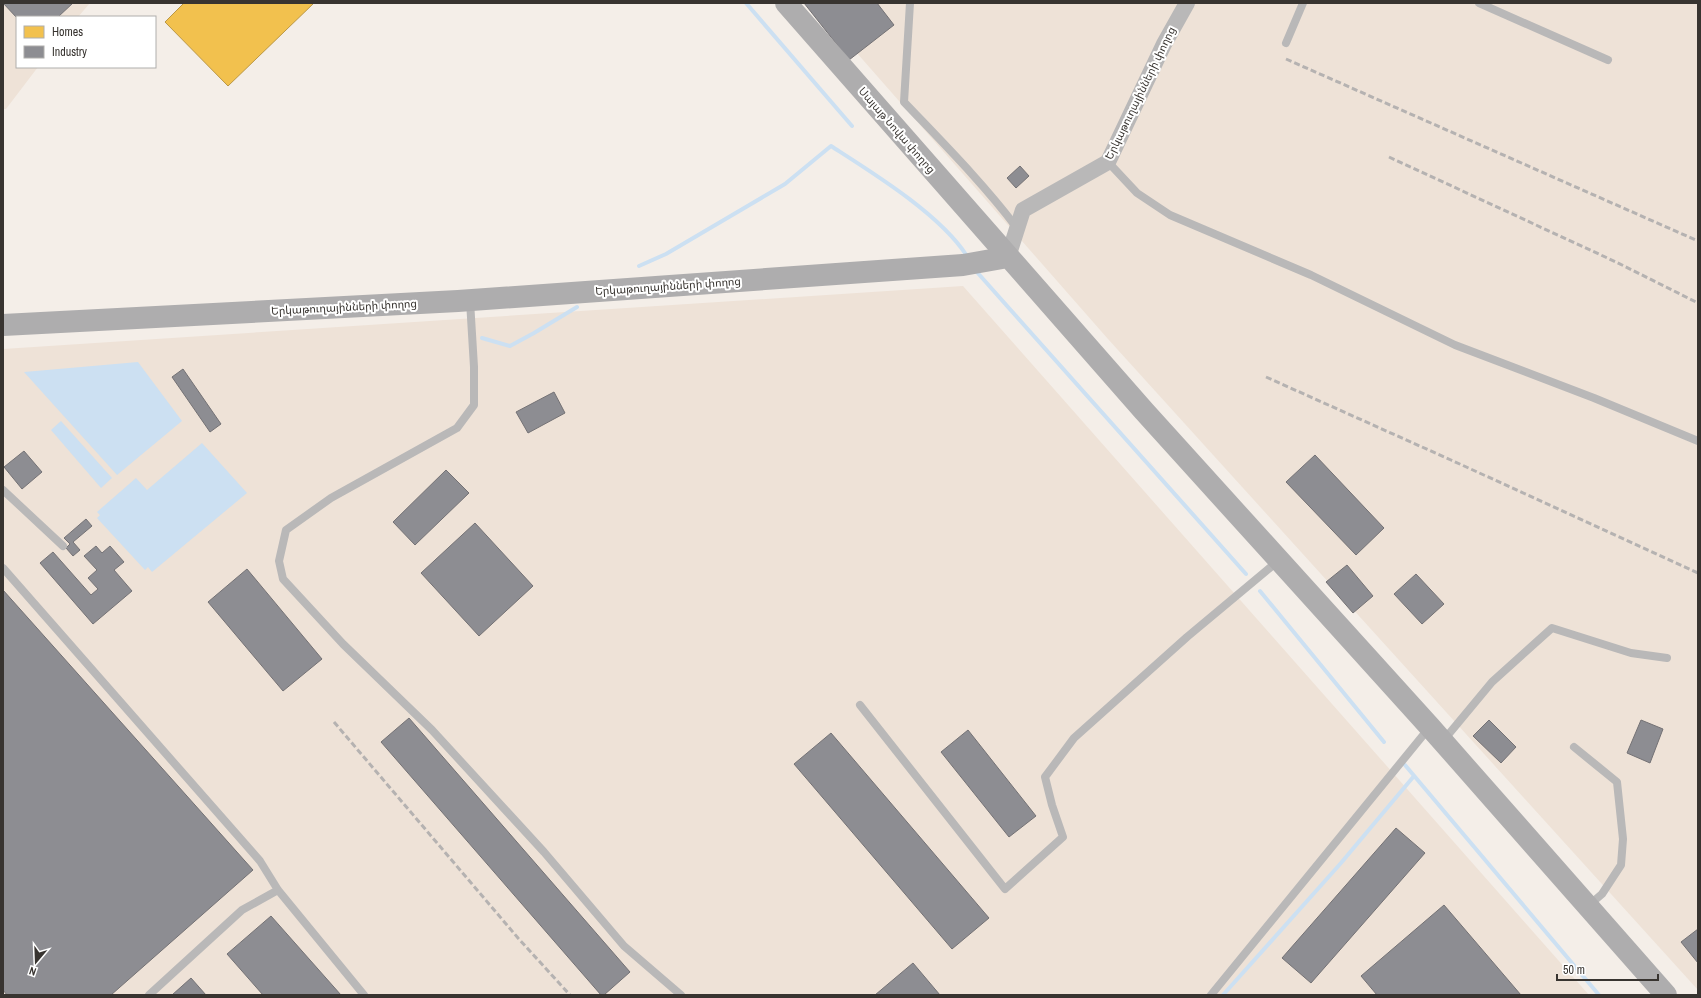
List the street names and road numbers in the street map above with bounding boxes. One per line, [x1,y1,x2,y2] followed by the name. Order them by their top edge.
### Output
[1102,24,1178,162] street label: Երկաթուղայինների փողոց
[856,84,938,176] street label: Սայաթ Նովա փողոց
[595,274,741,298] street label: Երկաթուղայինների փողոց
[271,296,417,318] street label: Երկաթուղայինների փողոց

